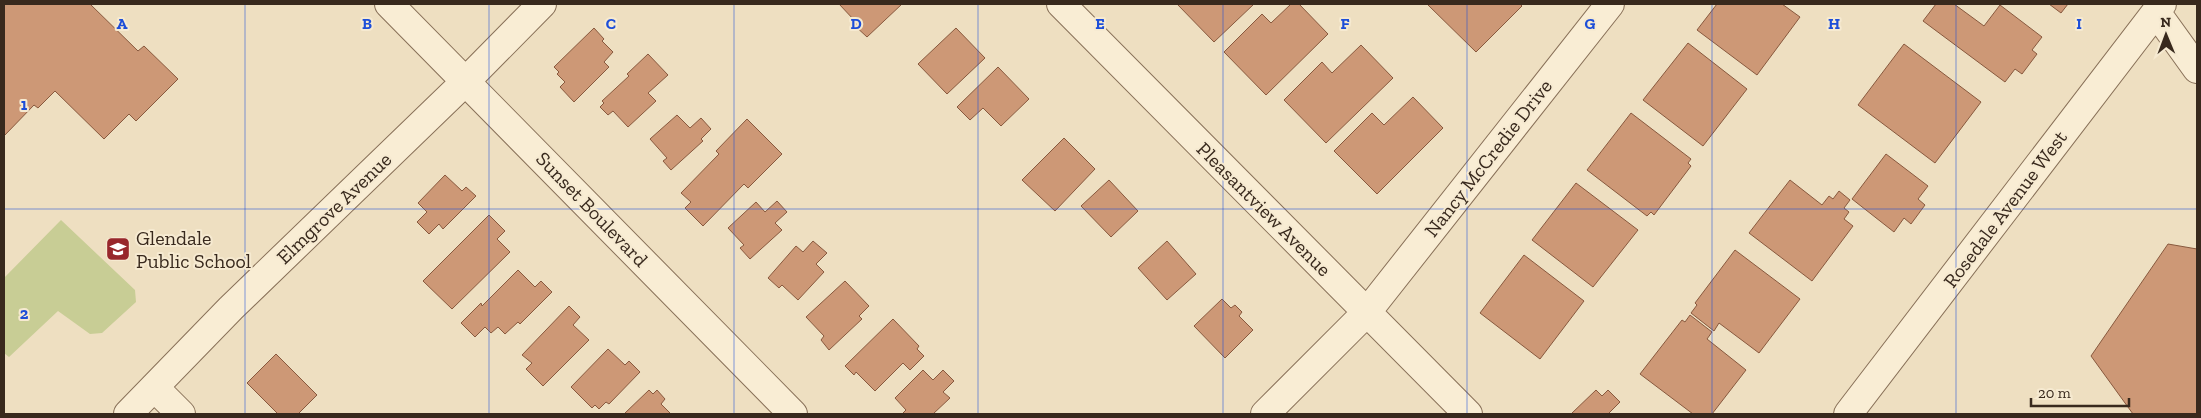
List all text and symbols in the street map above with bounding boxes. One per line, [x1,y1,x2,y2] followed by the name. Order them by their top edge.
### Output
[2141,10,2191,60] north arrow
[117,14,128,33] text: A
[362,14,372,33] text: B
[606,14,616,33] text: C
[850,14,862,33] text: D
[1095,14,1105,33] text: E
[1340,14,1350,33] text: F
[1585,14,1596,33] text: G
[1828,14,1840,33] text: H
[2076,14,2082,33] text: I
[2160,14,2172,31] text: N
[1419,74,1557,242] street label: Nancy McCredie Drive
[21,95,28,114] text: 1
[1938,125,2072,292] street label: Rosedale Avenue West
[1192,137,1336,281] street label: Pleasantview Avenue
[531,146,653,272] street label: Sunset Boulevard
[272,147,396,269] street label: Elmgrove Avenue
[136,226,251,273] place label: Glendale Public School
[105,236,131,262] school or university icon: Glendale Public School
[20,304,29,323] text: 2
[2031,376,2128,408] scale bar
[2038,384,2071,402] text: 20 m

